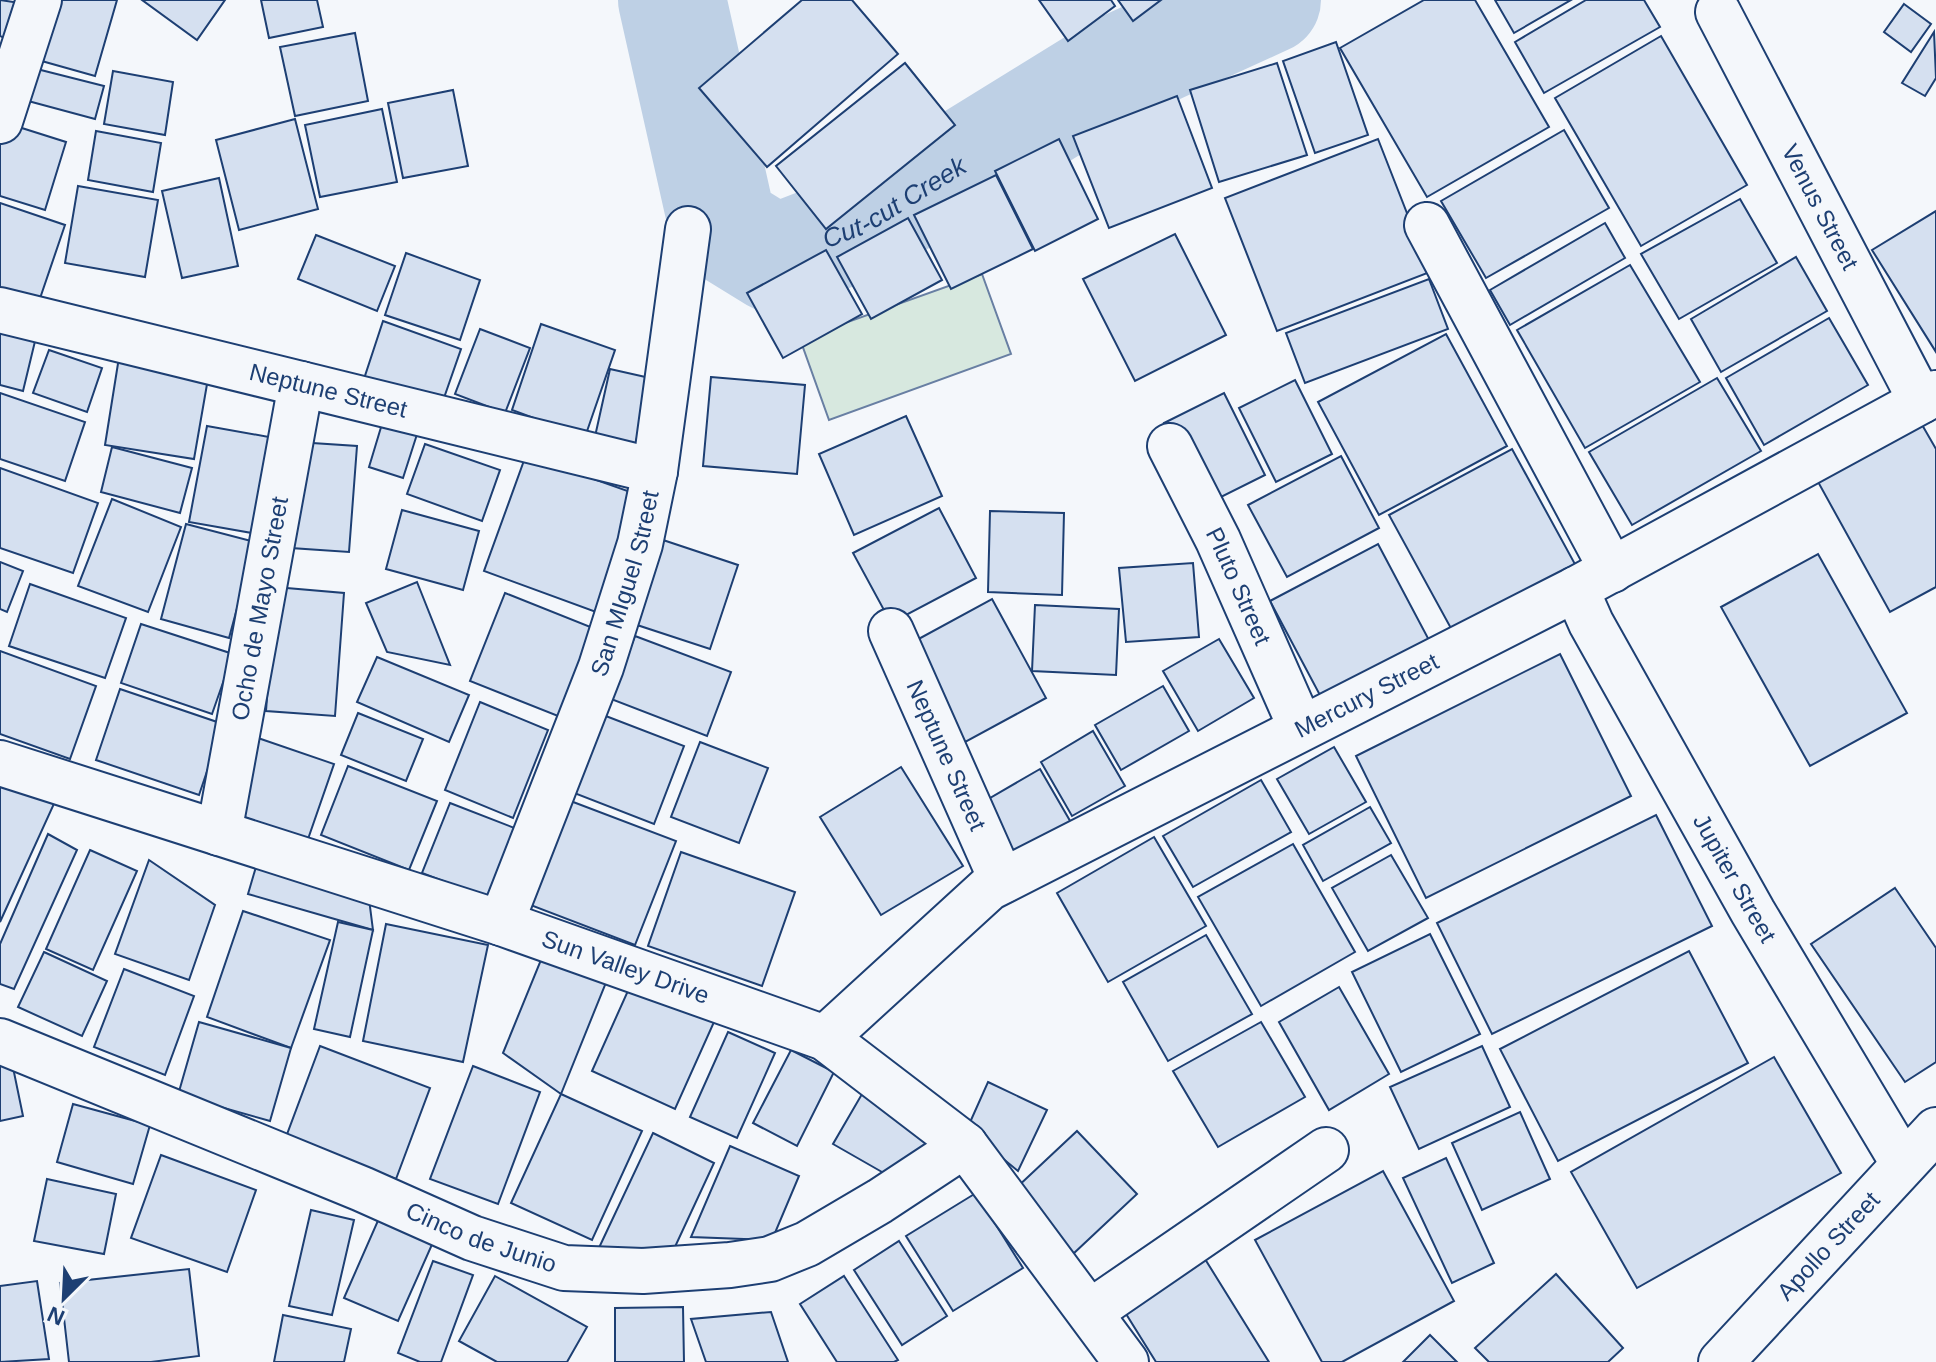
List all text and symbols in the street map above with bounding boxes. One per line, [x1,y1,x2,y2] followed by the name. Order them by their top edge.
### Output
[1776,140,1864,274] street label: Venus Street
[818,149,973,254] water label: Cut-cut Creek
[247,358,410,423] street label: Neptune Street
[585,488,664,680] street label: San MIguel Street
[226,494,293,723] street label: Ocho de Mayo Street
[1201,523,1277,649] street label: Pluto Street
[1290,647,1443,743] street label: Mercury Street
[902,676,992,835] street label: Neptune Street
[1688,809,1782,947] street label: Jupiter Street
[538,925,713,1009] street label: Sun Valley Drive
[1771,1186,1885,1305] street label: Apollo Street
[402,1196,560,1278] street label: Cinco de Junio
[24,1258,104,1338] north arrow
[44,1301,68,1330] text: N

